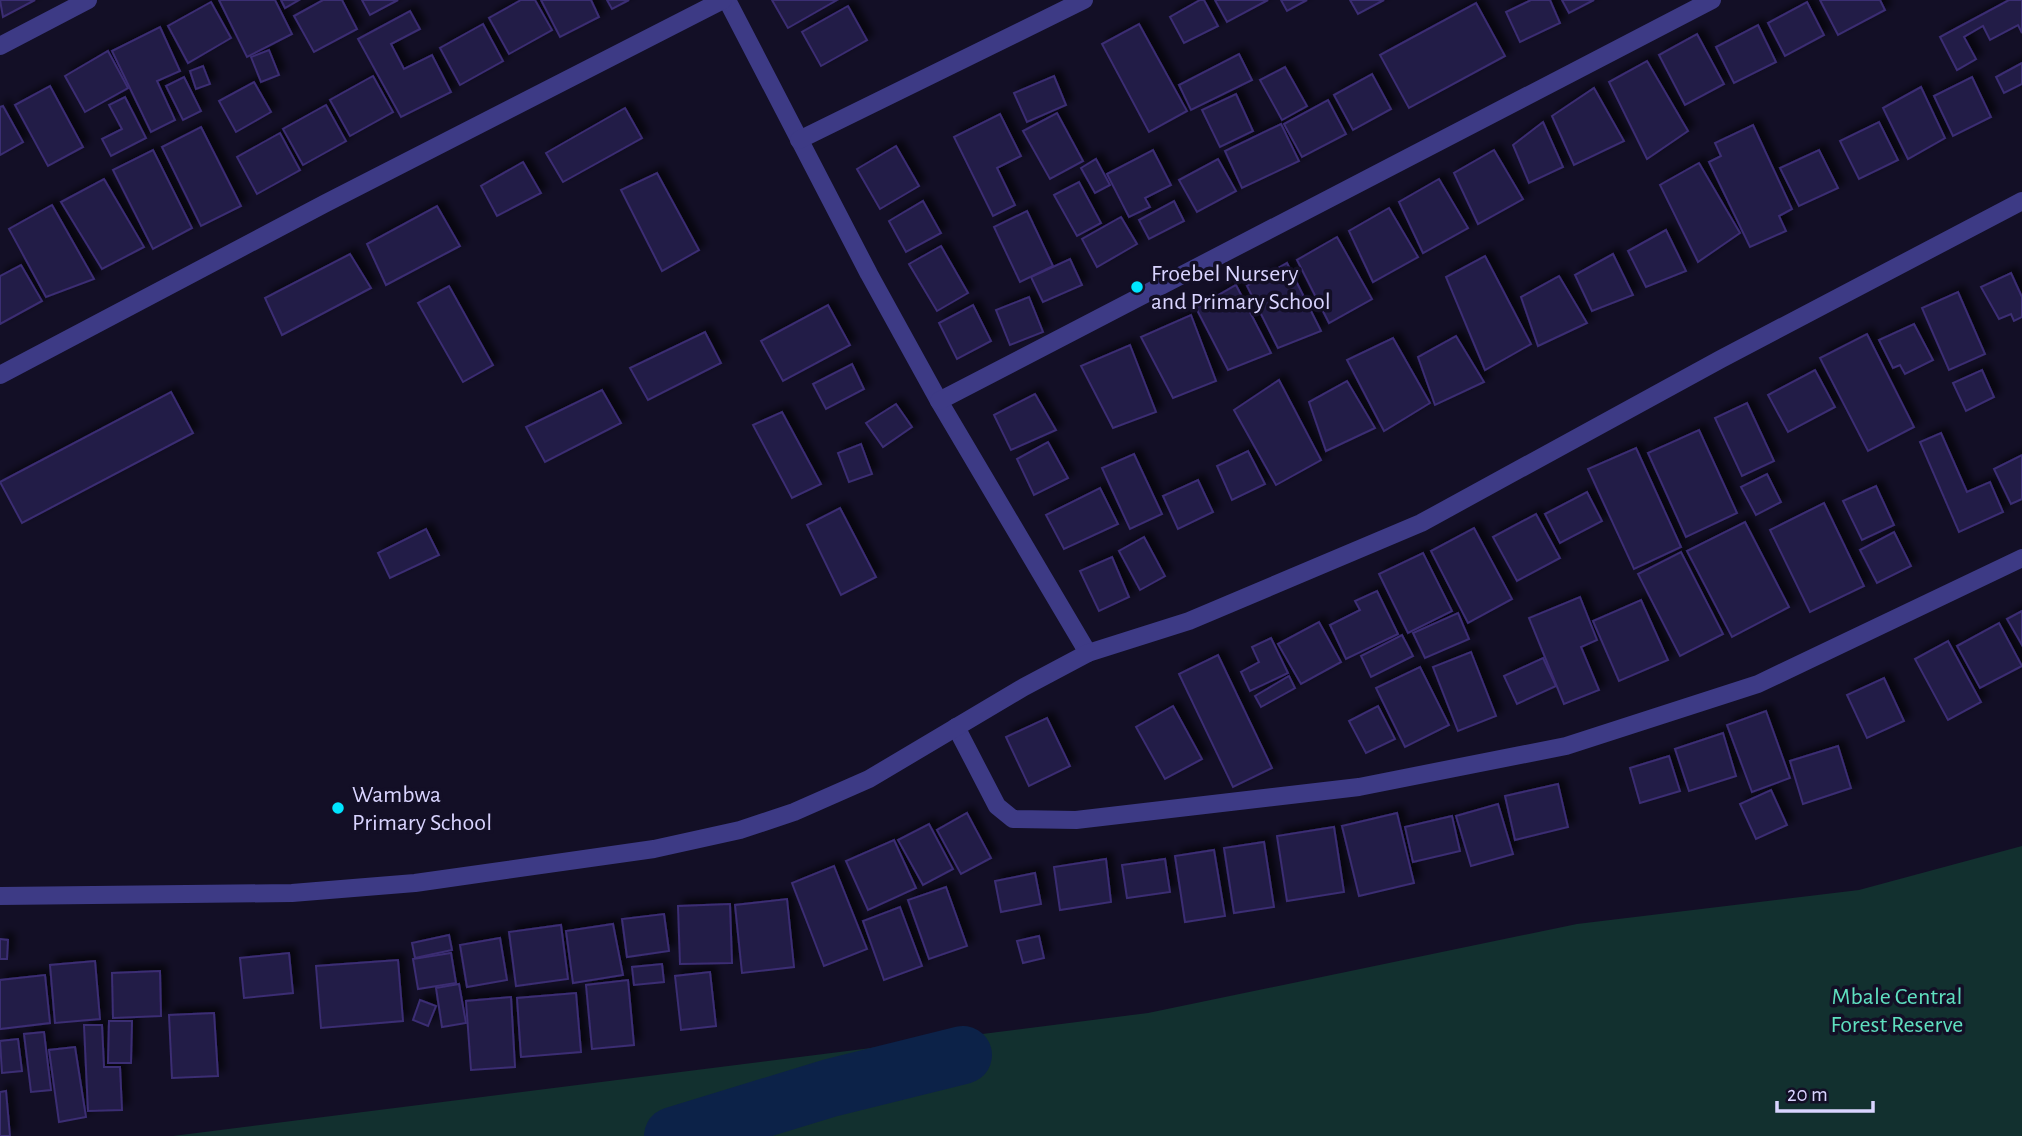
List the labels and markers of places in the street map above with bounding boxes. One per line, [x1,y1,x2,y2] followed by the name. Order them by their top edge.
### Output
[1151,262,1331,314] place label: Froebel Nursery and Primary School
[1129,279,1145,295] marker: Froebel Nursery and Primary School
[352,783,492,835] place label: Wambwa Primary School
[330,800,346,816] marker: Wambwa Primary School

